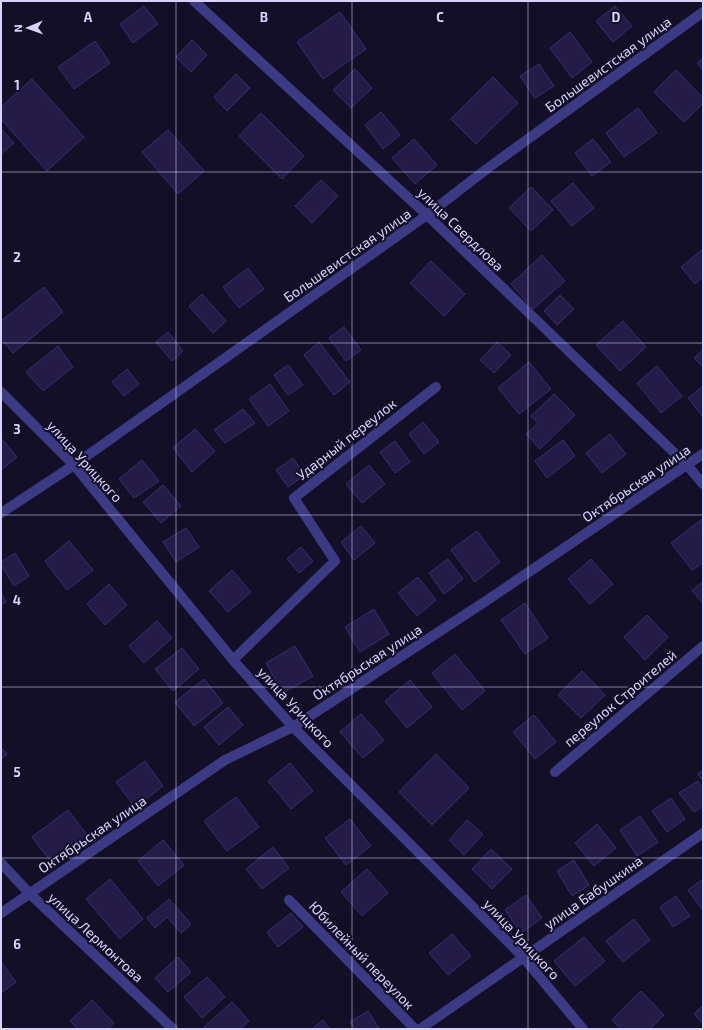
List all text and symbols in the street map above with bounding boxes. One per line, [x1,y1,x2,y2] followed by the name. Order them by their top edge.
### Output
[8,8,48,48] north arrow
[84,9,93,25] text: A
[260,9,268,25] text: B
[436,9,444,25] text: C
[612,9,621,25] text: D
[542,13,674,115] street label: Большевистская улица
[11,24,24,33] text: N
[14,77,20,93] text: 1
[414,184,508,274] street label: улица Свердлова
[280,205,414,305] street label: Большевистская улица
[13,249,21,265] text: 2
[293,394,400,483] street label: Ударный переулок
[44,417,126,505] street label: улица Урицкого
[13,421,21,437] text: 3
[579,441,693,525] street label: Октябрьская улица
[13,592,21,608] text: 4
[309,620,425,704] street label: Октябрьская улица
[560,646,680,750] street label: переулок Строителей
[254,663,338,751] street label: улица Урицкого
[13,764,21,780] text: 5
[35,792,149,876] street label: Октябрьская улица
[540,852,646,932] street label: улица Бабушкина
[45,889,147,985] street label: улица Лермонтова
[480,895,564,983] street label: улица Урицкого
[306,897,419,1013] street label: Юбилейный переулок
[13,936,21,952] text: 6

